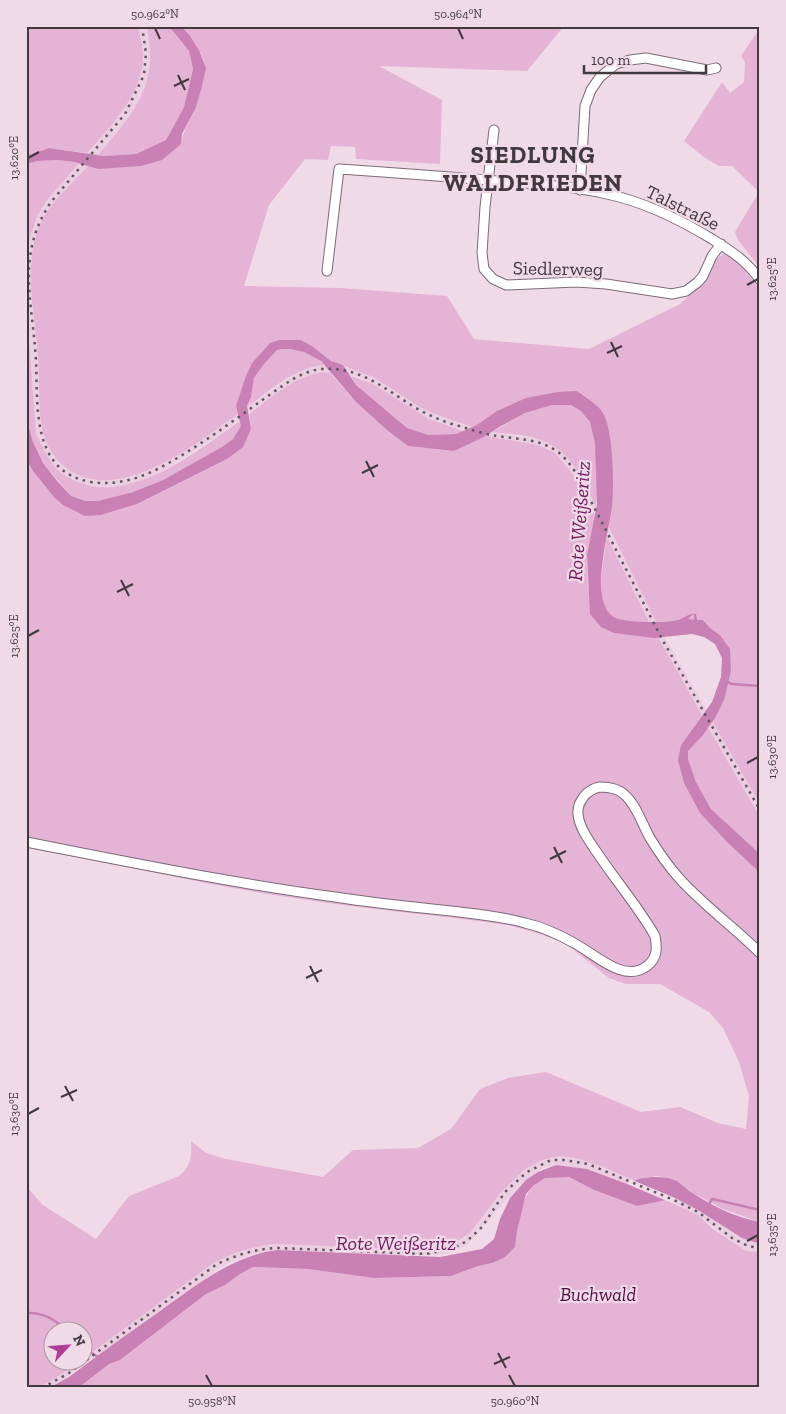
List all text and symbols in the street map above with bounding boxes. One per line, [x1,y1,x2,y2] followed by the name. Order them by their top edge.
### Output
[131,7,179,21] text: 50.962°N
[434,7,482,21] text: 50.964°N
[584,42,706,74] scale bar
[591,51,630,69] text: 100 m
[7,136,21,180] text: 13.620°E
[443,140,623,197] district label: SIEDLUNG WALDFRIEDEN
[642,180,724,235] street label: Talstraße
[513,256,604,281] street label: Siedlerweg
[765,257,779,301] text: 13.625°E
[563,460,595,582] water label: Rote Weißeritz
[7,614,21,658] text: 13.625°E
[765,735,779,779] text: 13.630°E
[7,1092,21,1136] text: 13.630°E
[765,1214,779,1256] text: 13.635°E
[336,1231,456,1255] water label: Rote Weißeritz
[560,1283,636,1306] park label: Buchwald
[42,1322,92,1372] north arrow
[69,1332,89,1349] text: N
[188,1394,236,1408] text: 50.958°N
[491,1394,539,1408] text: 50.960°N

